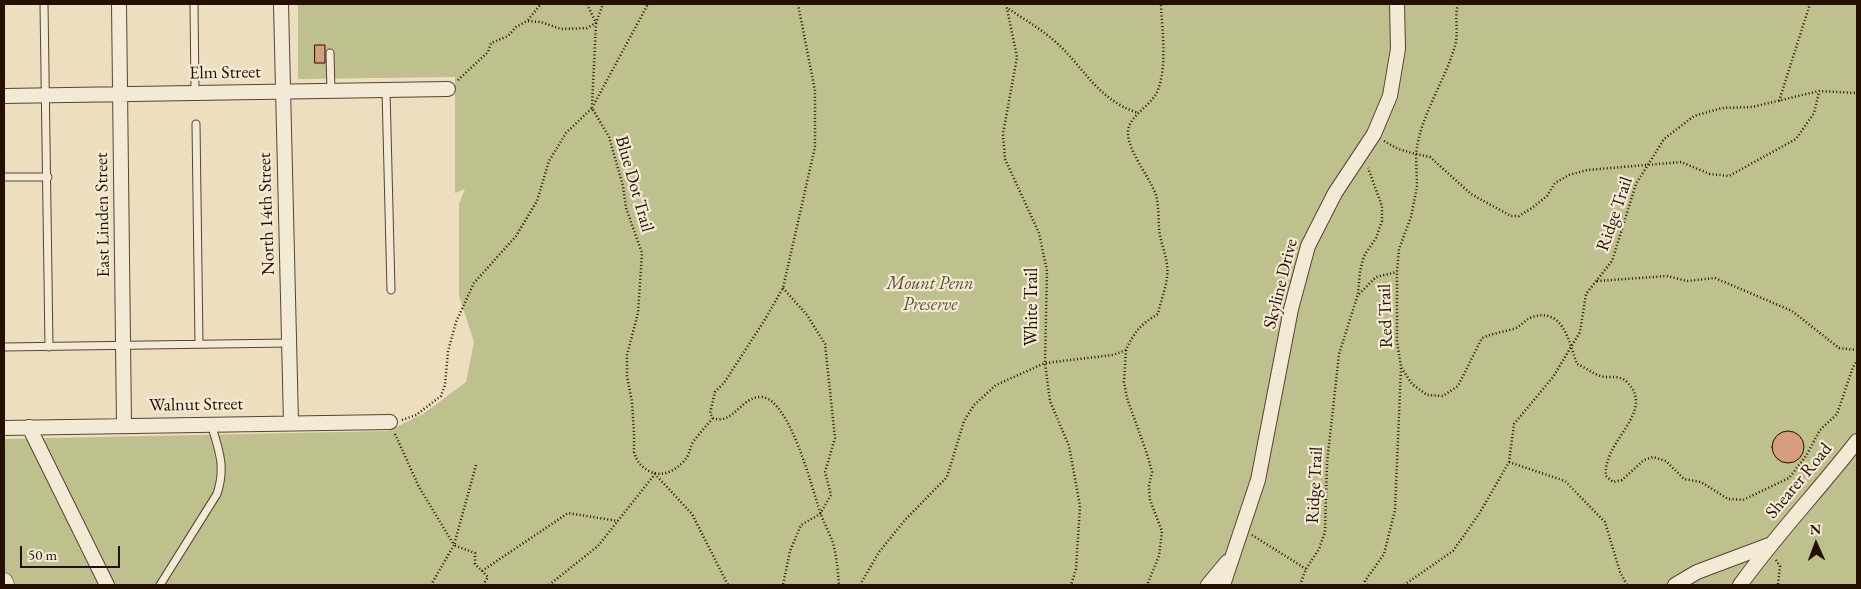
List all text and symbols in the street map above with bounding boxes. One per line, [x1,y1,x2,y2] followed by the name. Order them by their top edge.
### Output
[189,62,261,84] street label: Elm Street
[610,133,658,235] street label: Blue Dot Trail
[91,152,115,278] street label: East Linden Street
[254,152,280,276] street label: North 14th Street
[1592,174,1638,254] street label: Ridge Trail
[1259,237,1303,331] street label: Skyline Drive
[1021,268,1043,346] street label: White Trail
[887,273,973,316] park label: Mount Penn Preserve
[1374,283,1398,349] street label: Red Trail
[149,393,243,417] street label: Walnut Street
[1761,439,1837,523] street label: Shearer Road
[1302,446,1328,524] street label: Ridge Trail
[1791,519,1841,569] north arrow
[1809,520,1821,538] text: N
[22,536,122,568] scale bar
[28,545,57,564] text: 50 m

